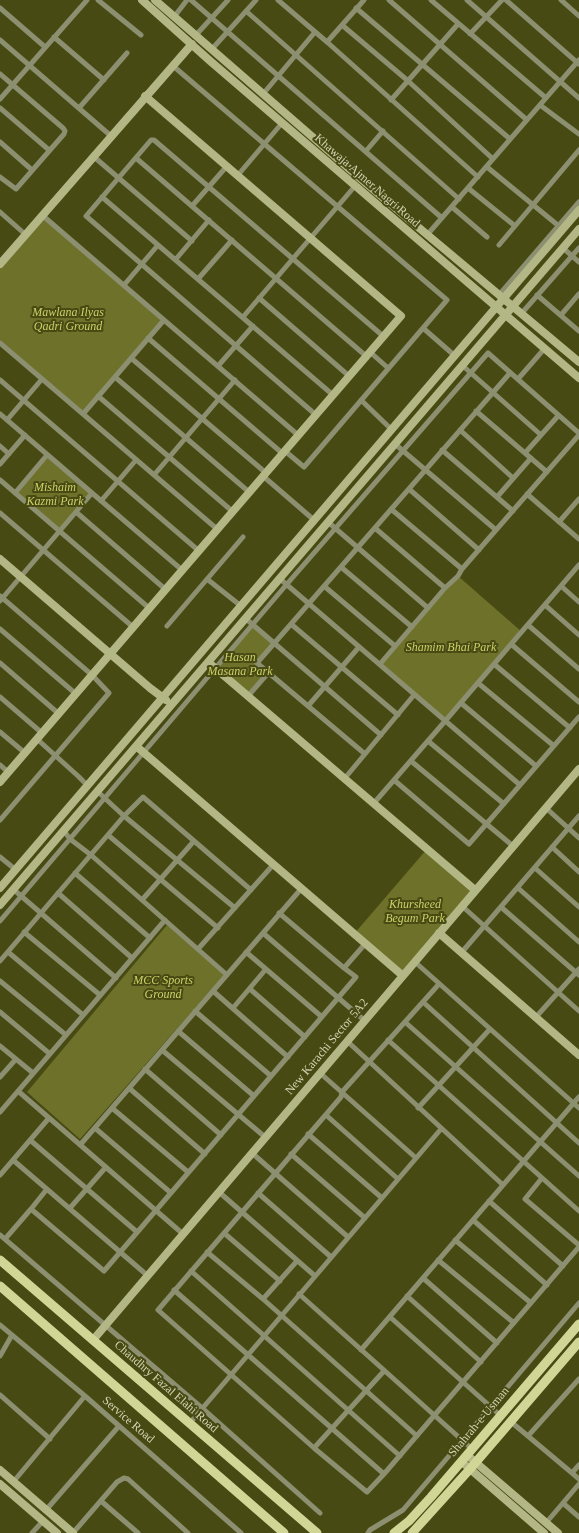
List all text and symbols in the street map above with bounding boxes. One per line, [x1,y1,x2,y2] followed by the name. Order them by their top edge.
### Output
[311,131,423,231] street label: Khawaja Ajmer Nagri Road
[32,306,104,334] park label: Mawlana Ilyas Qadri Ground
[26,481,84,509] park label: Mishaim Kazmi Park
[406,641,496,655] park label: Shamim Bhai Park
[208,651,272,679] park label: Hasan Masana Park
[385,898,445,926] park label: Khursheed Begum Park
[133,974,193,1002] park label: MCC Sports Ground
[283,996,371,1098] street label: New Karachi Sector 5A2
[111,1338,221,1436] street label: Chaudhry Fazal Elahi Road
[446,1384,512,1460] street label: Shahrah-e-Usman
[99,1393,157,1447] street label: Service Road

